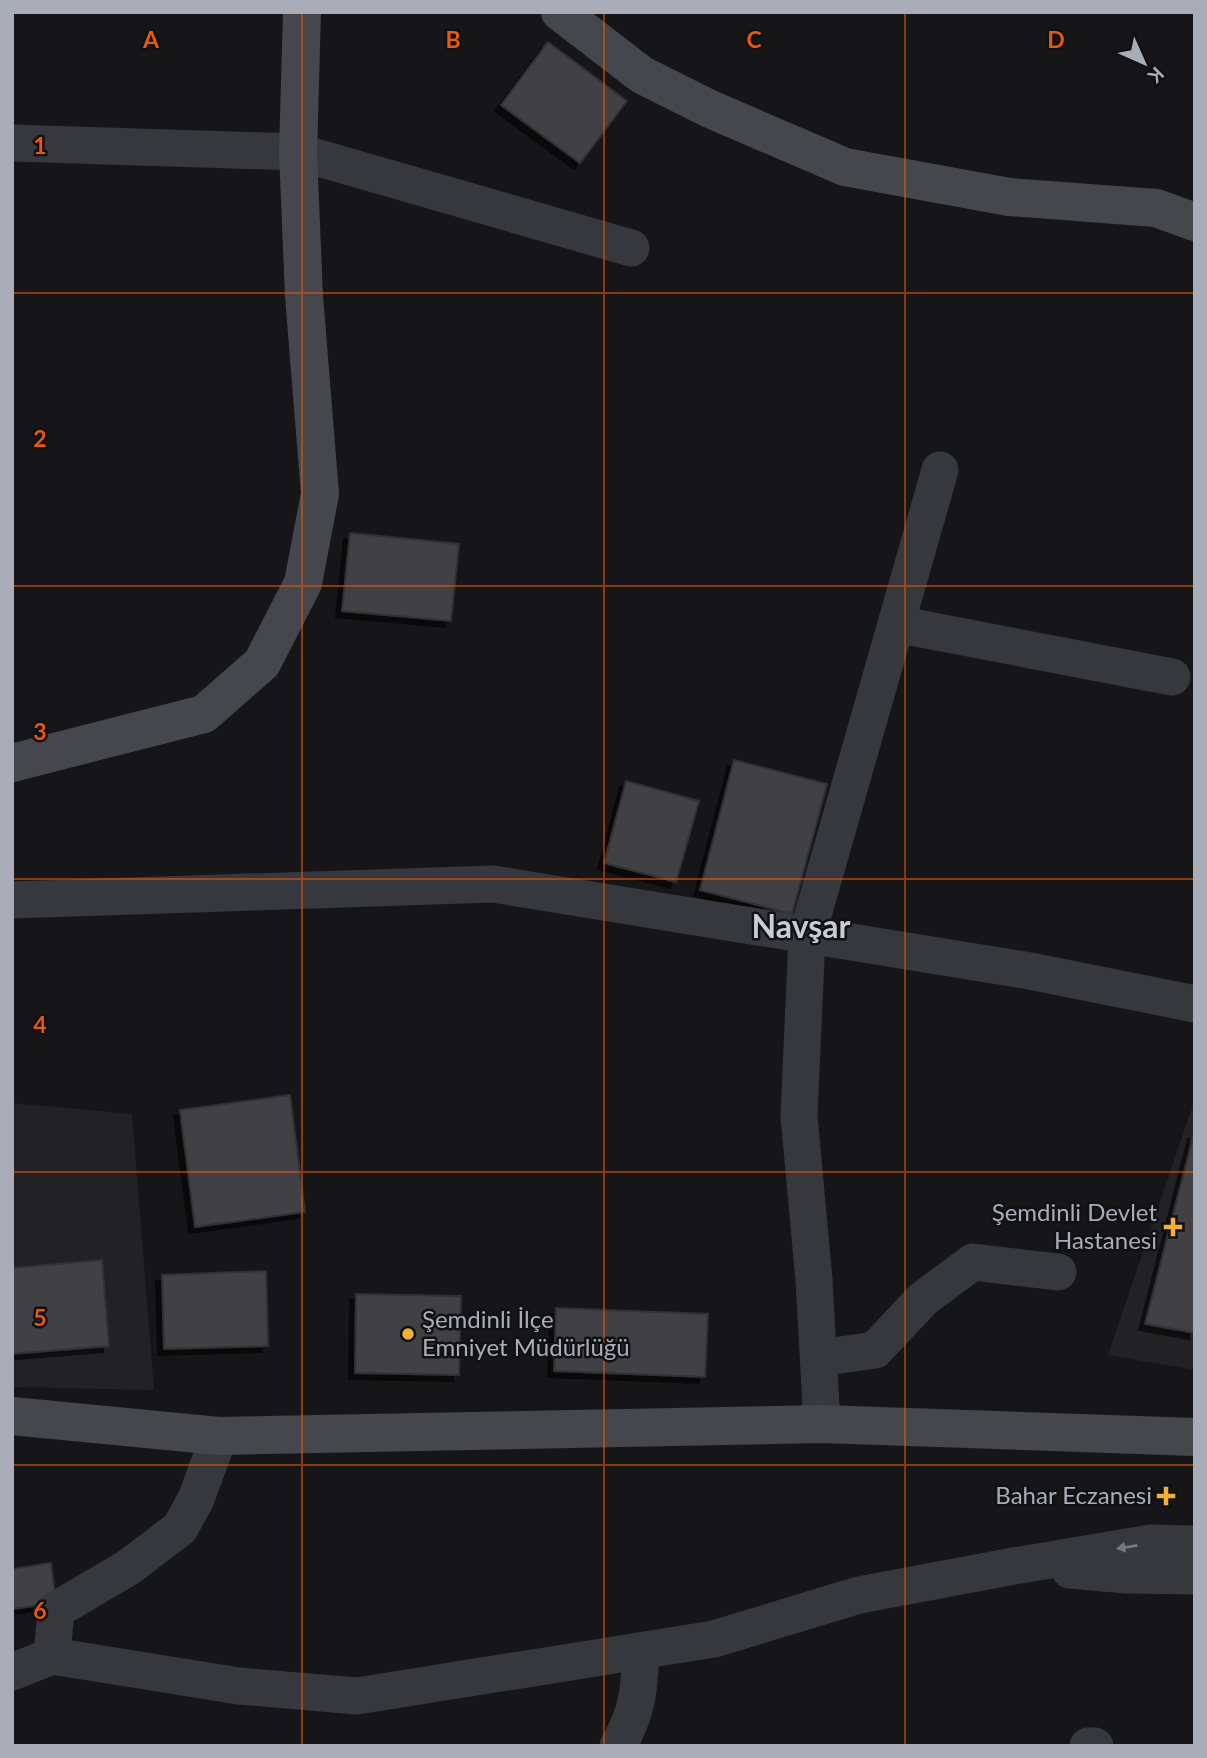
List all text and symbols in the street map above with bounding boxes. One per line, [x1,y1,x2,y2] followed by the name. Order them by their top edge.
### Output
[142,25,160,53] text: A
[445,25,461,53] text: B
[746,25,762,53] text: C
[1047,25,1065,53] text: D
[1109,28,1179,98] north arrow
[1143,63,1169,89] text: K
[33,131,47,159] text: 1
[33,424,47,452] text: 2
[33,717,47,745] text: 3
[752,906,850,945] district label: Navşar
[33,1010,47,1038] text: 4
[992,1197,1157,1254] place label: Şemdinli Devlet Hastanesi
[1163,1217,1183,1237] marker: Şemdinli Devlet Hastanesi
[33,1303,47,1331] text: 5
[422,1304,630,1361] place label: Şemdinli İlçe Emniyet Müdürlüğü
[400,1326,416,1342] marker: Şemdinli İlçe Emniyet Müdürlüğü
[995,1480,1152,1509] place label: Bahar Eczanesi
[1158,1488,1174,1504] marker: Bahar Eczanesi
[1116,1542,1138,1553] one-way arrow
[33,1596,47,1624] text: 6

